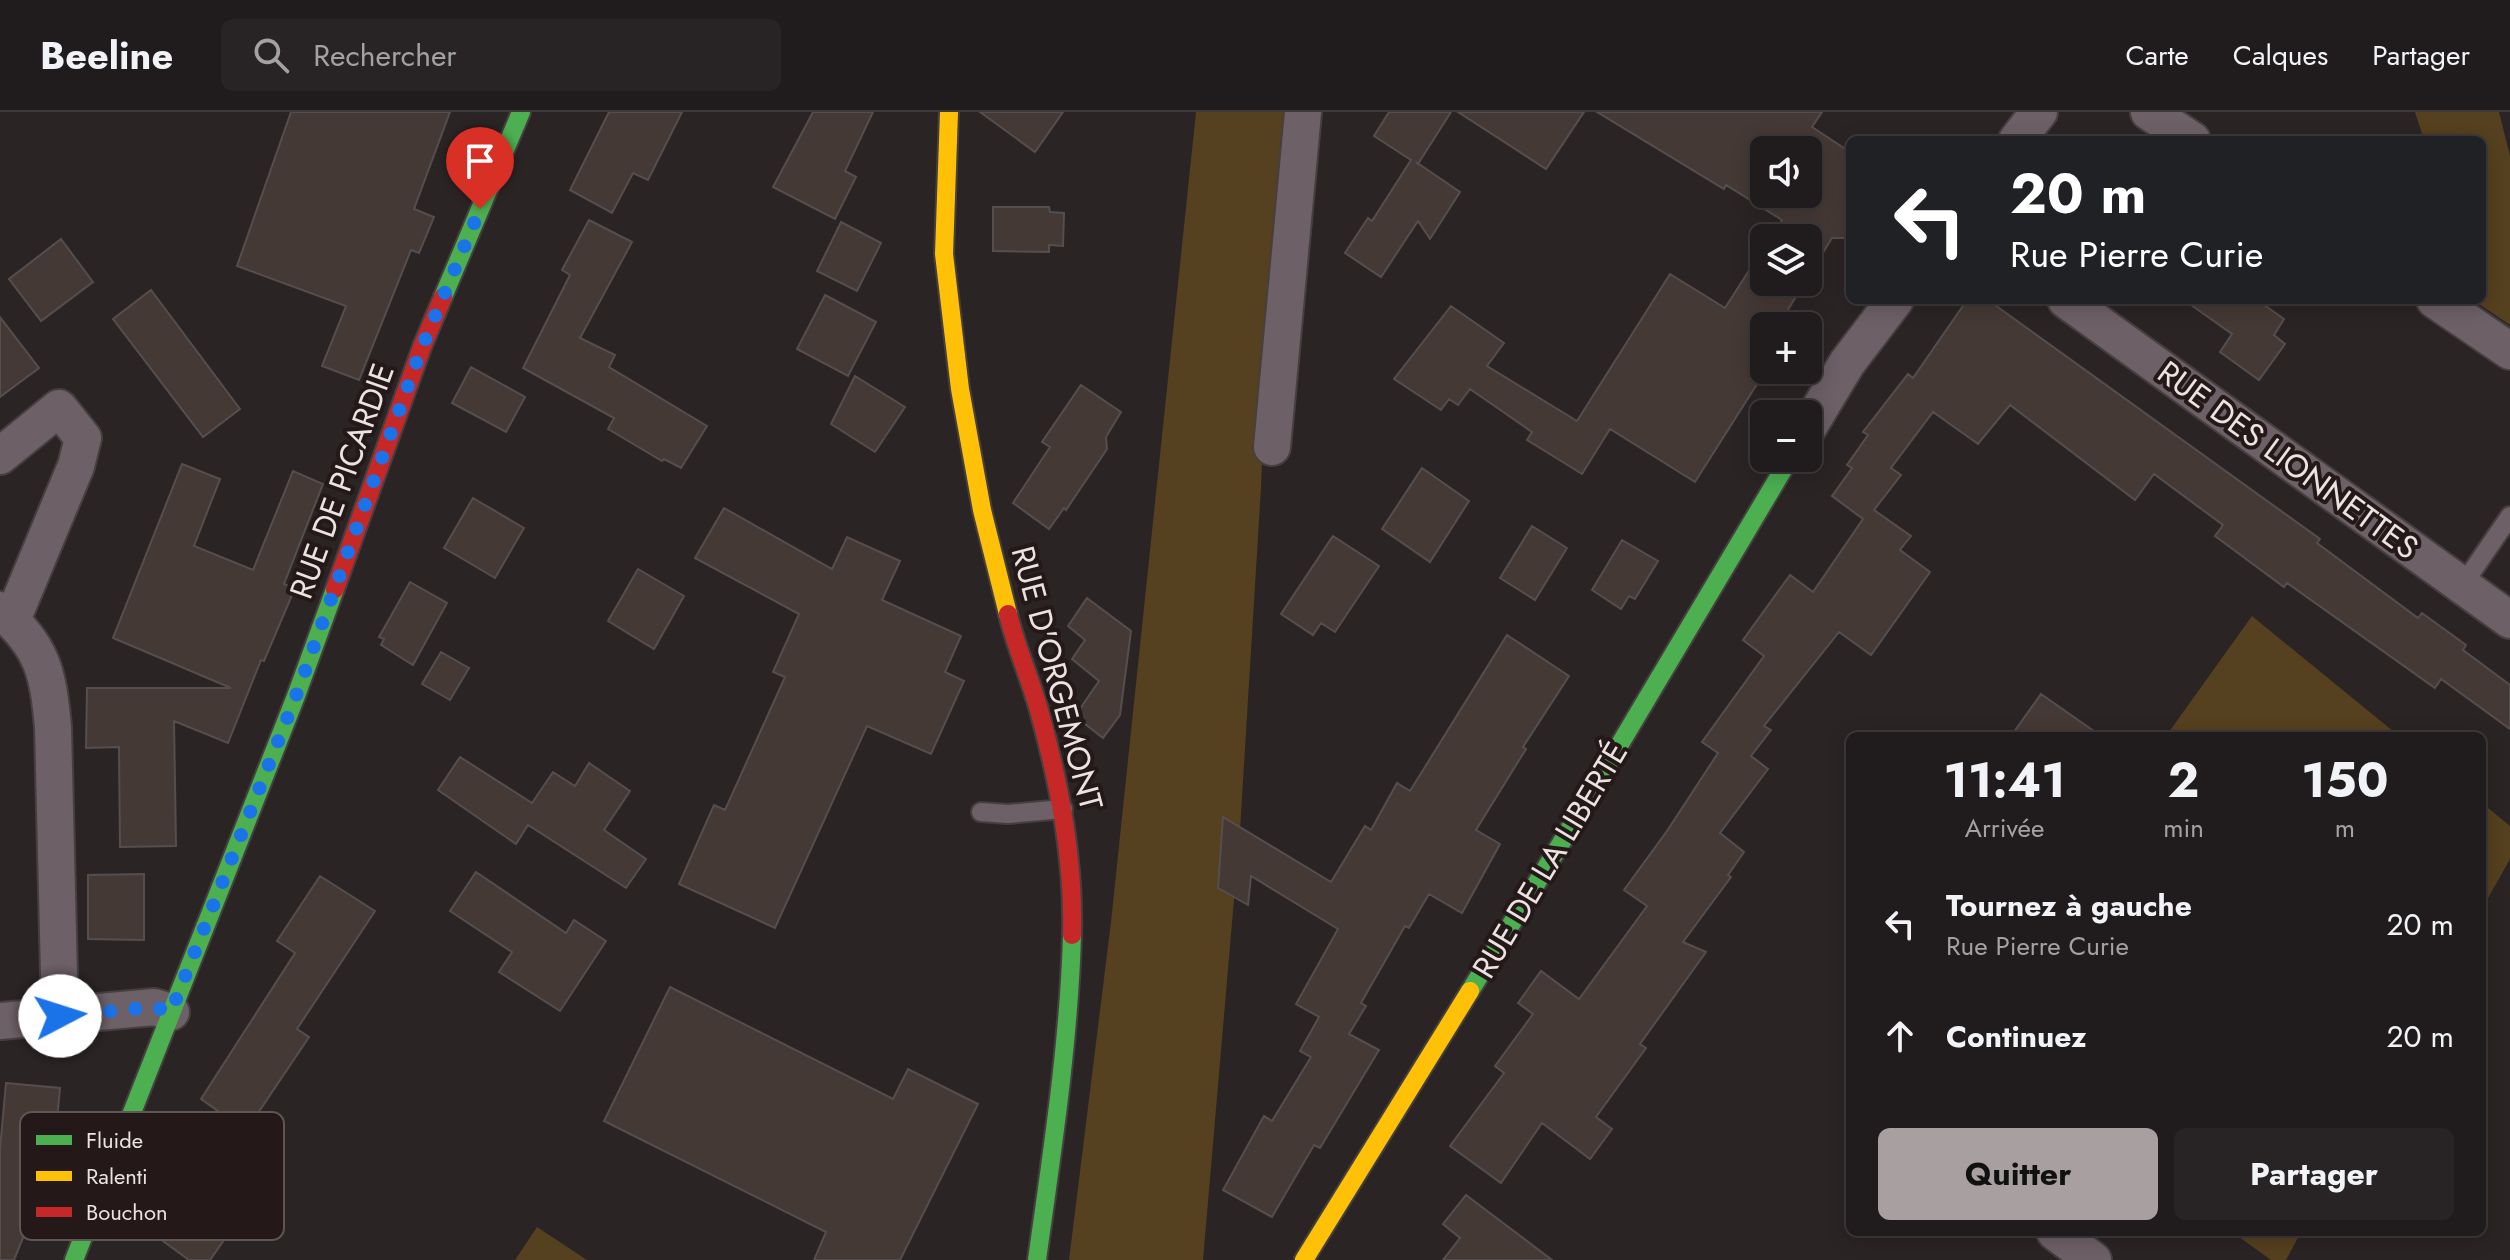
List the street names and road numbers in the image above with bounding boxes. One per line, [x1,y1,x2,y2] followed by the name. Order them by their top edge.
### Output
[2148,350,2428,570] street label: RUE DES LIONNETTES
[278,357,406,605] street label: RUE DE PICARDIE
[1000,541,1114,815] street label: RUE D'ORGEMONT
[1461,733,1639,987] street label: RUE DE LA LIBERTÉ

